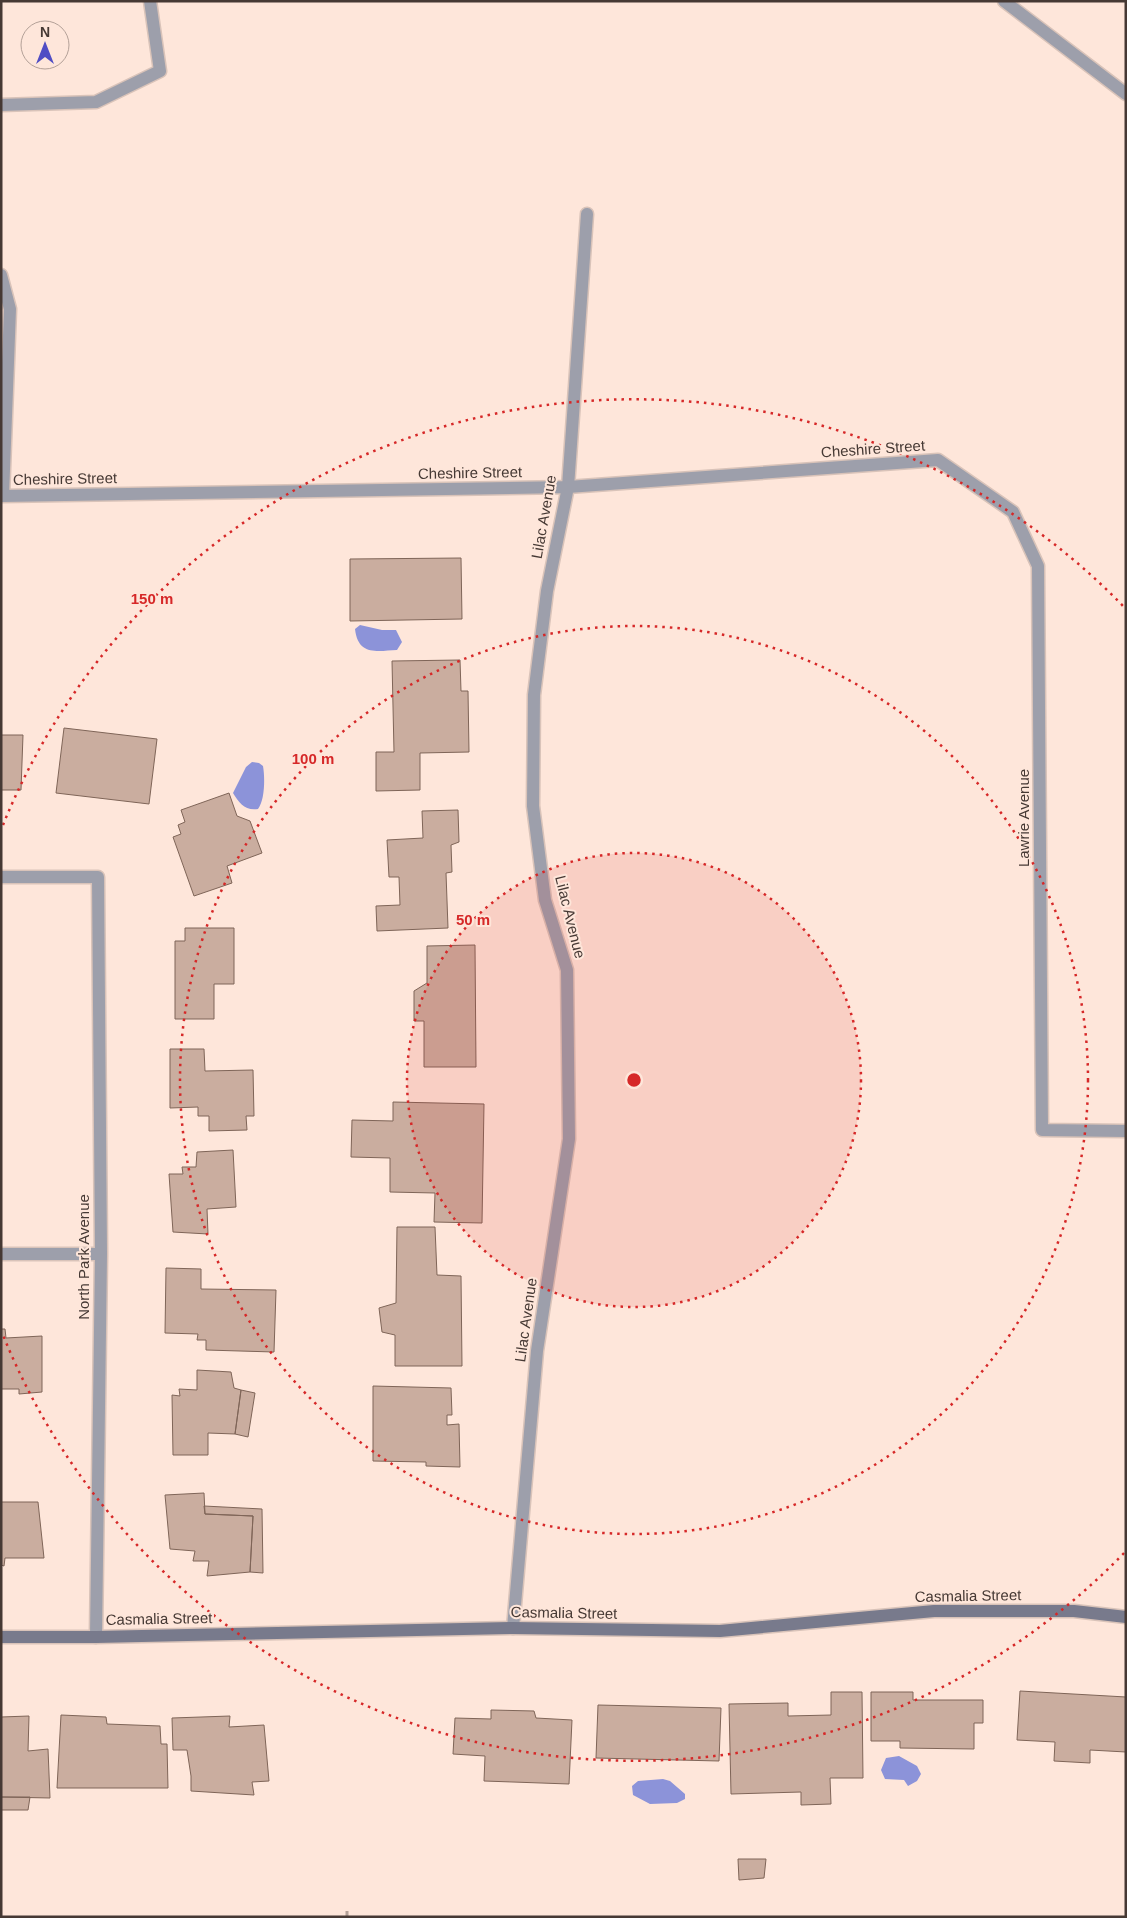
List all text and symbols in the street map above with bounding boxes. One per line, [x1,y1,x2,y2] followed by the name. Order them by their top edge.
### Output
[20,20,70,70] north arrow
[40,24,50,40] text: N
[820,436,926,461] street label: Cheshire Street
[418,463,523,482] street label: Cheshire Street
[13,469,118,488] street label: Cheshire Street
[528,474,559,560] street label: Lilac Avenue
[131,590,173,607] text: 150 m
[292,750,334,767] text: 100 m
[1015,769,1032,867] street label: Lawrie Avenue
[552,874,589,960] street label: Lilac Avenue
[456,911,490,928] text: 50 m
[625,1071,643,1089] centre of rings
[75,1194,92,1320] street label: North Park Avenue
[511,1277,540,1363] street label: Lilac Avenue
[914,1586,1022,1605] street label: Casmalia Street
[511,1603,618,1622] street label: Casmalia Street
[105,1609,213,1628] street label: Casmalia Street

